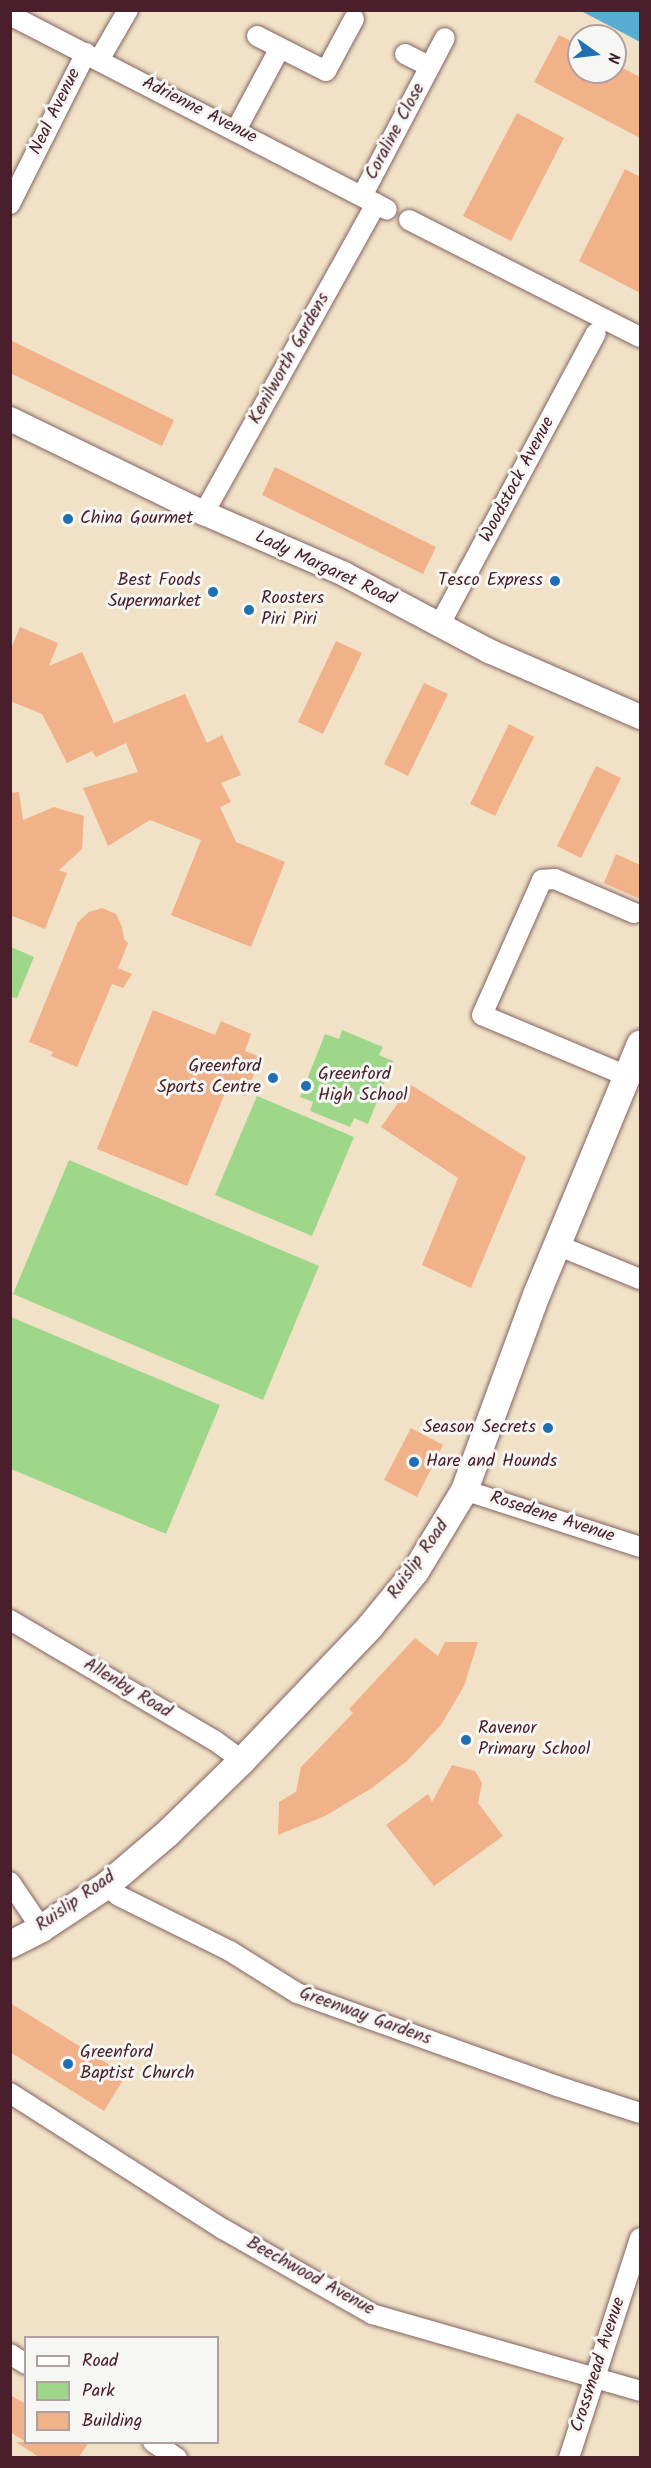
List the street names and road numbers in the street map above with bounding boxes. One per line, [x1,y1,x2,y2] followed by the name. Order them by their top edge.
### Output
[26,65,86,159] street label: Neal Avenue
[138,73,260,149] street label: Adrienne Avenue
[362,80,430,184] street label: Coraline Close
[245,290,335,428] street label: Kenilworth Gardens
[476,414,560,546] street label: Woodstock Avenue
[251,527,399,611] street label: Lady Margaret Road
[487,1488,617,1548] street label: Rosedene Avenue
[384,1516,454,1604] street label: Ruislip Road
[79,1654,175,1724] street label: Allenby Road
[32,1867,120,1937] street label: Ruislip Road
[296,1983,434,2051] street label: Greenway Gardens
[242,2233,378,2321] street label: Beechwood Avenue
[567,2295,631,2435] street label: Crossmead Avenue

